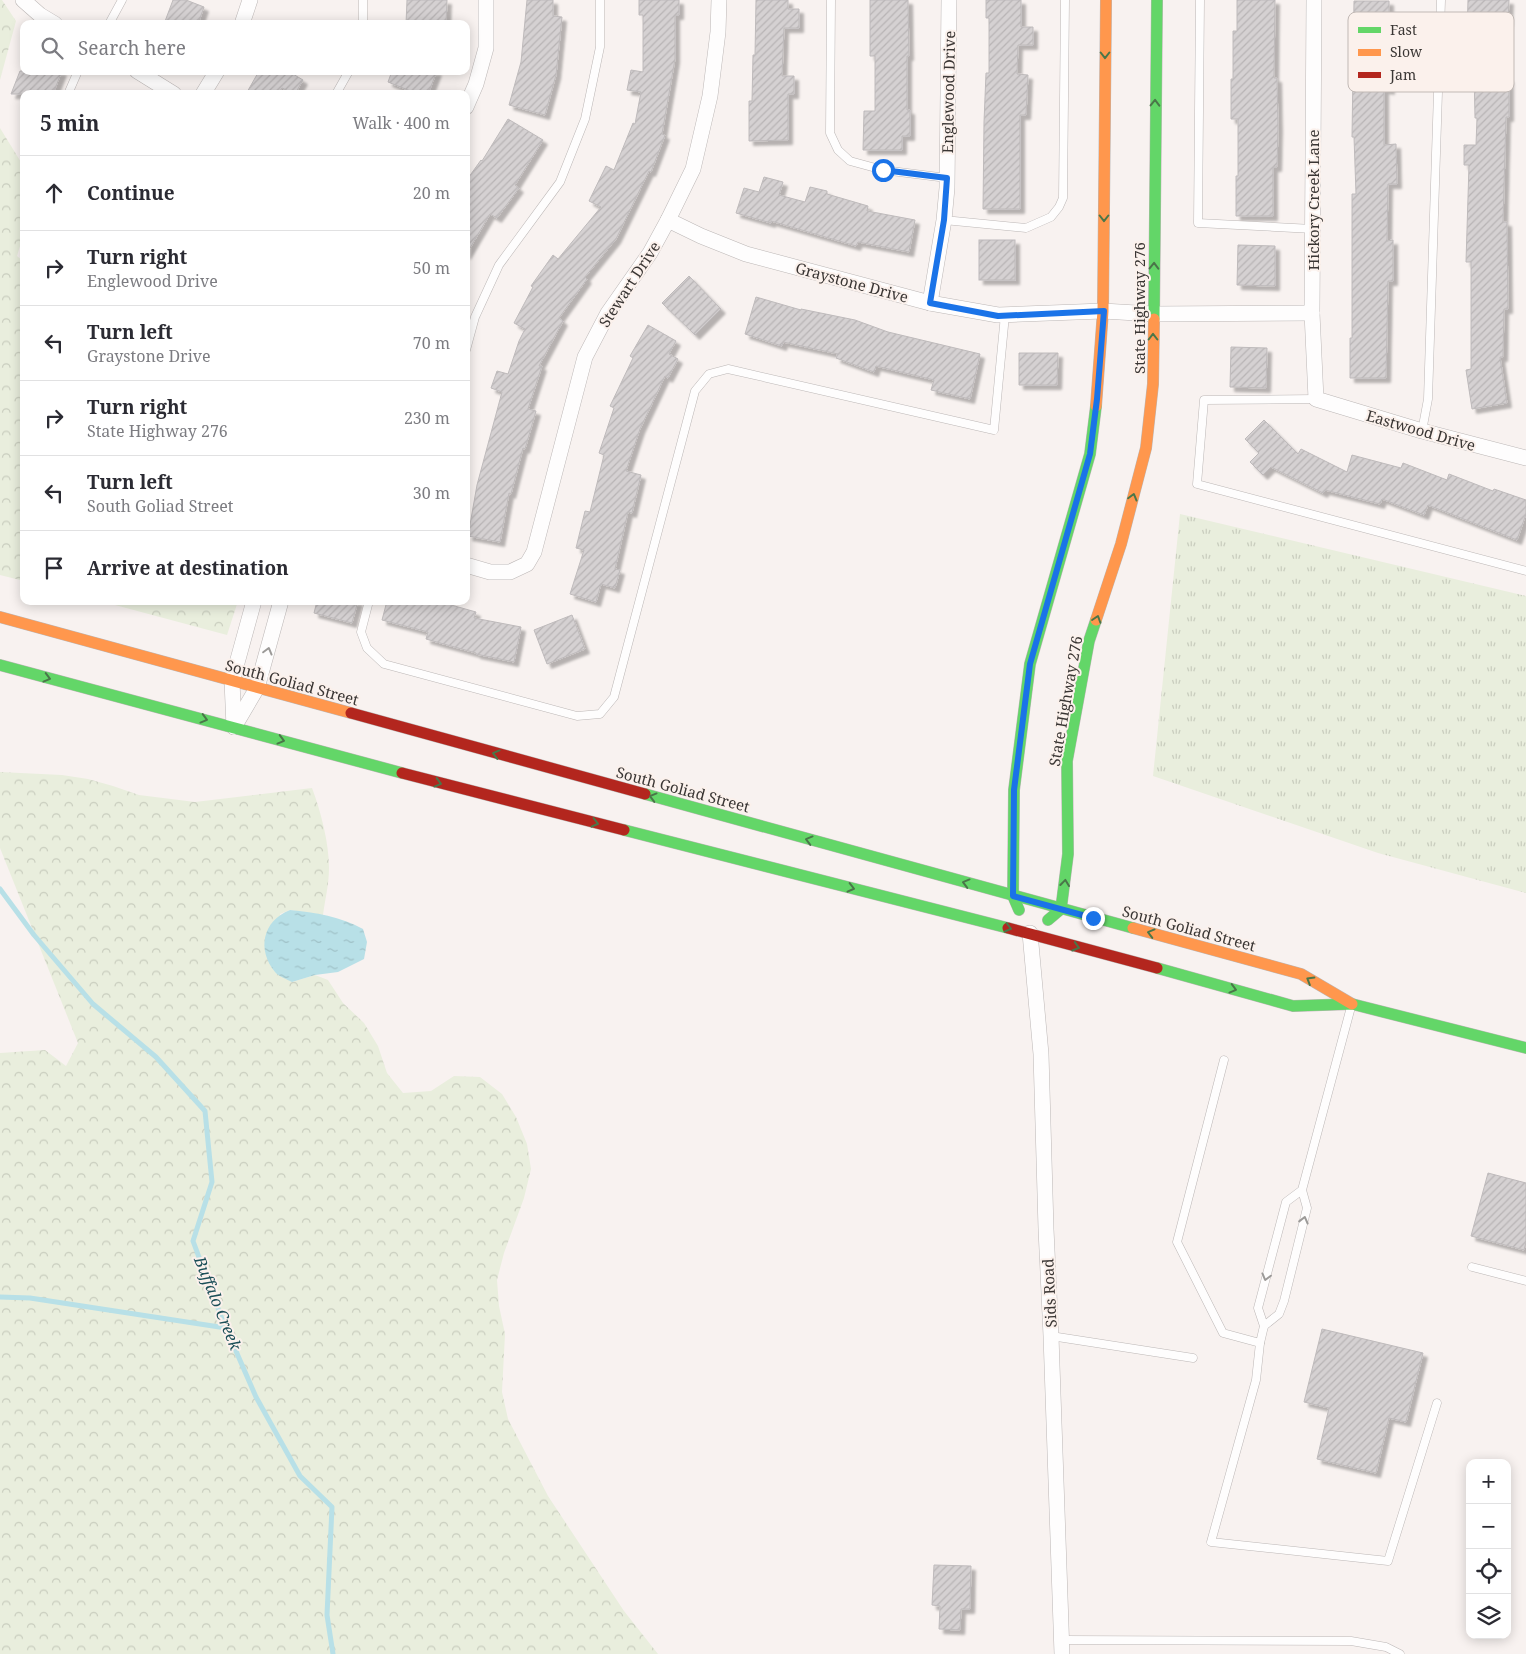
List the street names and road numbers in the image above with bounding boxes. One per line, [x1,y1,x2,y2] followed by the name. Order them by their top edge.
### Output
[937,31,959,153] street label: Englewood Drive
[1303,129,1323,271] street label: Hickory Creek Lane
[594,237,664,331] street label: Stewart Drive
[1129,242,1149,374] street label: State Highway 276
[793,257,911,307] street label: Graystone Drive
[1364,405,1478,455] street label: Eastwood Drive
[1044,634,1086,768] street label: State Highway 276
[223,655,361,709] street label: South Goliad Street
[614,762,752,816] street label: South Goliad Street
[1120,901,1258,955] street label: South Goliad Street
[1037,1258,1061,1328] street label: Sids Road

